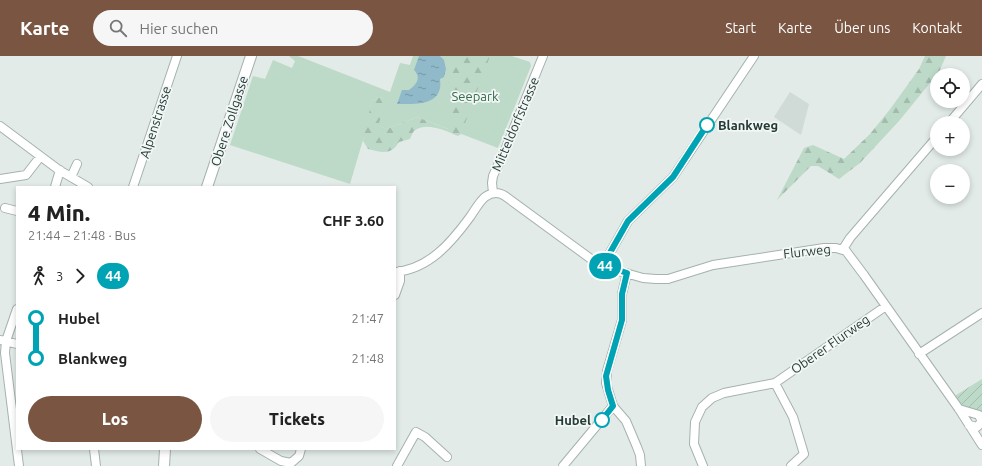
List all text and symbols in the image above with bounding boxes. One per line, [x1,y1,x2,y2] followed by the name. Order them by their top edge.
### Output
[93,10,373,46] search box
[20,17,69,39] text: Karte
[107,17,129,39] icon: search
[139,20,218,37] text: Hier suchen
[725,20,756,36] text: Start
[778,20,812,36] text: Karte
[834,20,890,36] text: Über uns
[912,20,962,36] text: Kontakt
[930,68,970,204] map controls
[930,68,970,108] button: locate
[208,74,250,168] street label: Obere Zollgasse
[489,75,541,173] street label: Mitteldorfstrasse
[137,84,173,160] street label: Alpenstrasse
[452,89,499,103] park label: Seepark
[930,116,970,156] button: +
[699,117,715,133] marker: Blankweg
[718,118,778,132] place label: Blankweg
[930,164,970,204] button: −
[28,200,90,225] text: 4 Min.
[322,212,384,229] text: CHF 3.60
[28,228,136,242] text: 21:44 – 21:48 · Bus
[783,242,831,260] street label: Flurweg
[587,253,623,279] line badge: 44
[597,258,613,274] text: 44
[28,265,50,287] icon: walk
[69,265,91,287] icon: forward
[105,268,121,284] text: 44
[56,269,63,283] text: 3
[58,310,100,327] text: Hubel
[351,311,384,325] text: 21:47
[788,312,872,376] street label: Oberer Flurweg
[58,350,127,367] text: Blankweg
[351,351,384,365] text: 21:48
[28,396,202,442] button: Los
[210,396,384,442] button: Tickets
[594,412,610,428] marker: Hubel
[555,413,591,427] place label: Hubel

